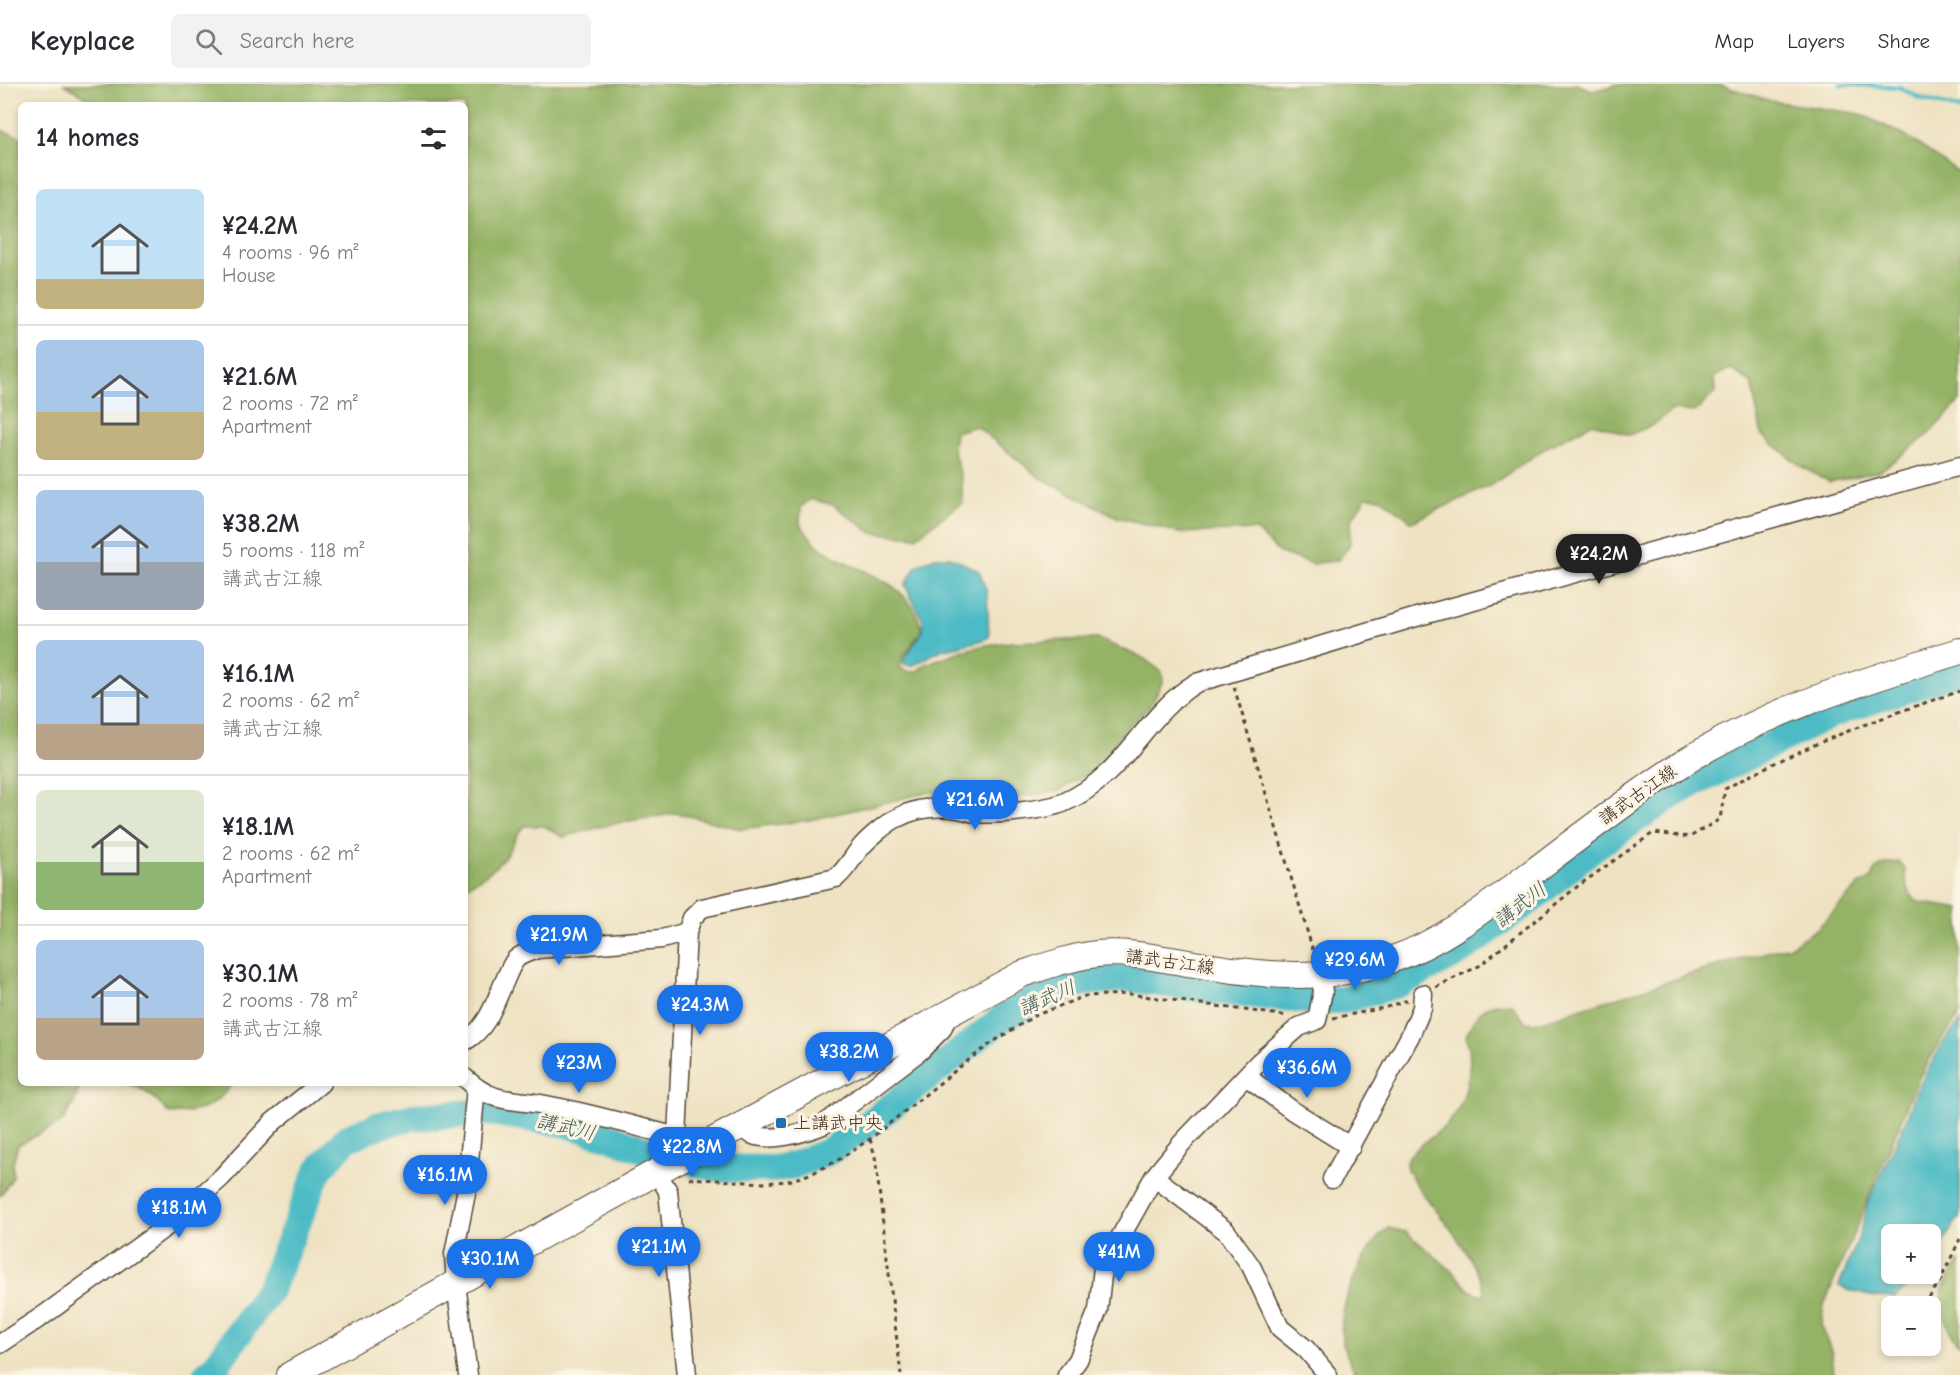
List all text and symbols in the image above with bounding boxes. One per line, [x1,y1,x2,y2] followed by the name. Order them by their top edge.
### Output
[171,14,591,68] search box
[30,25,135,57] text: Keyplace
[192,25,225,58] icon: search
[240,28,354,54] text: Search here
[1715,29,1754,53] text: Map
[1787,29,1845,53] text: Layers
[1878,29,1930,53] text: Share
[417,122,450,155] icon: filters
[36,123,139,153] text: 14 homes
[222,211,298,241] text: ¥24.2M
[84,213,156,285] icon: home
[222,241,359,264] text: 4 rooms · 96 m²
[222,264,276,287] text: House
[222,362,297,392] text: ¥21.6M
[84,364,156,436] icon: home
[222,392,358,415] text: 2 rooms · 72 m²
[222,415,312,438] text: Apartment
[222,509,300,539] text: ¥38.2M
[84,514,156,586] icon: home
[1550,534,1648,585] pin: ¥24.2M
[222,539,364,562] text: 5 rooms · 118 m²
[1570,542,1628,565] text: ¥24.2M
[222,567,322,590] text: 講武古江線
[222,659,295,689] text: ¥16.1M
[84,664,156,736] icon: home
[222,689,359,712] text: 2 rooms · 62 m²
[222,717,322,740] text: 講武古江線
[1595,761,1681,829] street label: 講武古江線
[926,780,1024,831] pin: ¥21.6M
[946,788,1004,811] text: ¥21.6M
[222,812,294,842] text: ¥18.1M
[84,814,156,886] icon: home
[222,842,359,865] text: 2 rooms · 62 m²
[222,865,312,888] text: Apartment
[1489,877,1551,933] water label: 講武川
[510,915,608,966] pin: ¥21.9M
[530,923,588,946] text: ¥21.9M
[1306,940,1404,991] pin: ¥29.6M
[1124,945,1216,979] street label: 講武古江線
[1325,948,1385,971] text: ¥29.6M
[222,959,298,989] text: ¥30.1M
[84,964,156,1036] icon: home
[1015,976,1079,1020] water label: 講武川
[651,985,749,1036] pin: ¥24.3M
[222,989,358,1012] text: 2 rooms · 78 m²
[671,993,729,1016] text: ¥24.3M
[222,1017,322,1040] text: 講武古江線
[800,1032,898,1083] pin: ¥38.2M
[819,1040,879,1063] text: ¥38.2M
[543,1043,615,1094] pin: ¥23M
[1258,1048,1356,1099] pin: ¥36.6M
[556,1051,602,1074] text: ¥23M
[1277,1056,1337,1079] text: ¥36.6M
[534,1109,598,1145] water label: 講武川
[793,1113,883,1134] place label: 上講武中央
[774,1116,788,1130] marker: 上講武中央
[643,1127,741,1178] pin: ¥22.8M
[662,1135,722,1158] text: ¥22.8M
[396,1155,494,1206] pin: ¥16.1M
[417,1163,473,1186] text: ¥16.1M
[130,1188,228,1239] pin: ¥18.1M
[151,1196,207,1219] text: ¥18.1M
[1881,1224,1941,1356] map controls
[1881,1224,1941,1284] button: +
[610,1227,708,1278] pin: ¥21.1M
[1083,1232,1155,1283] pin: ¥41M
[631,1235,687,1258] text: ¥21.1M
[441,1239,539,1290] pin: ¥30.1M
[1097,1240,1141,1263] text: ¥41M
[461,1247,519,1270] text: ¥30.1M
[1881,1296,1941,1356] button: −

